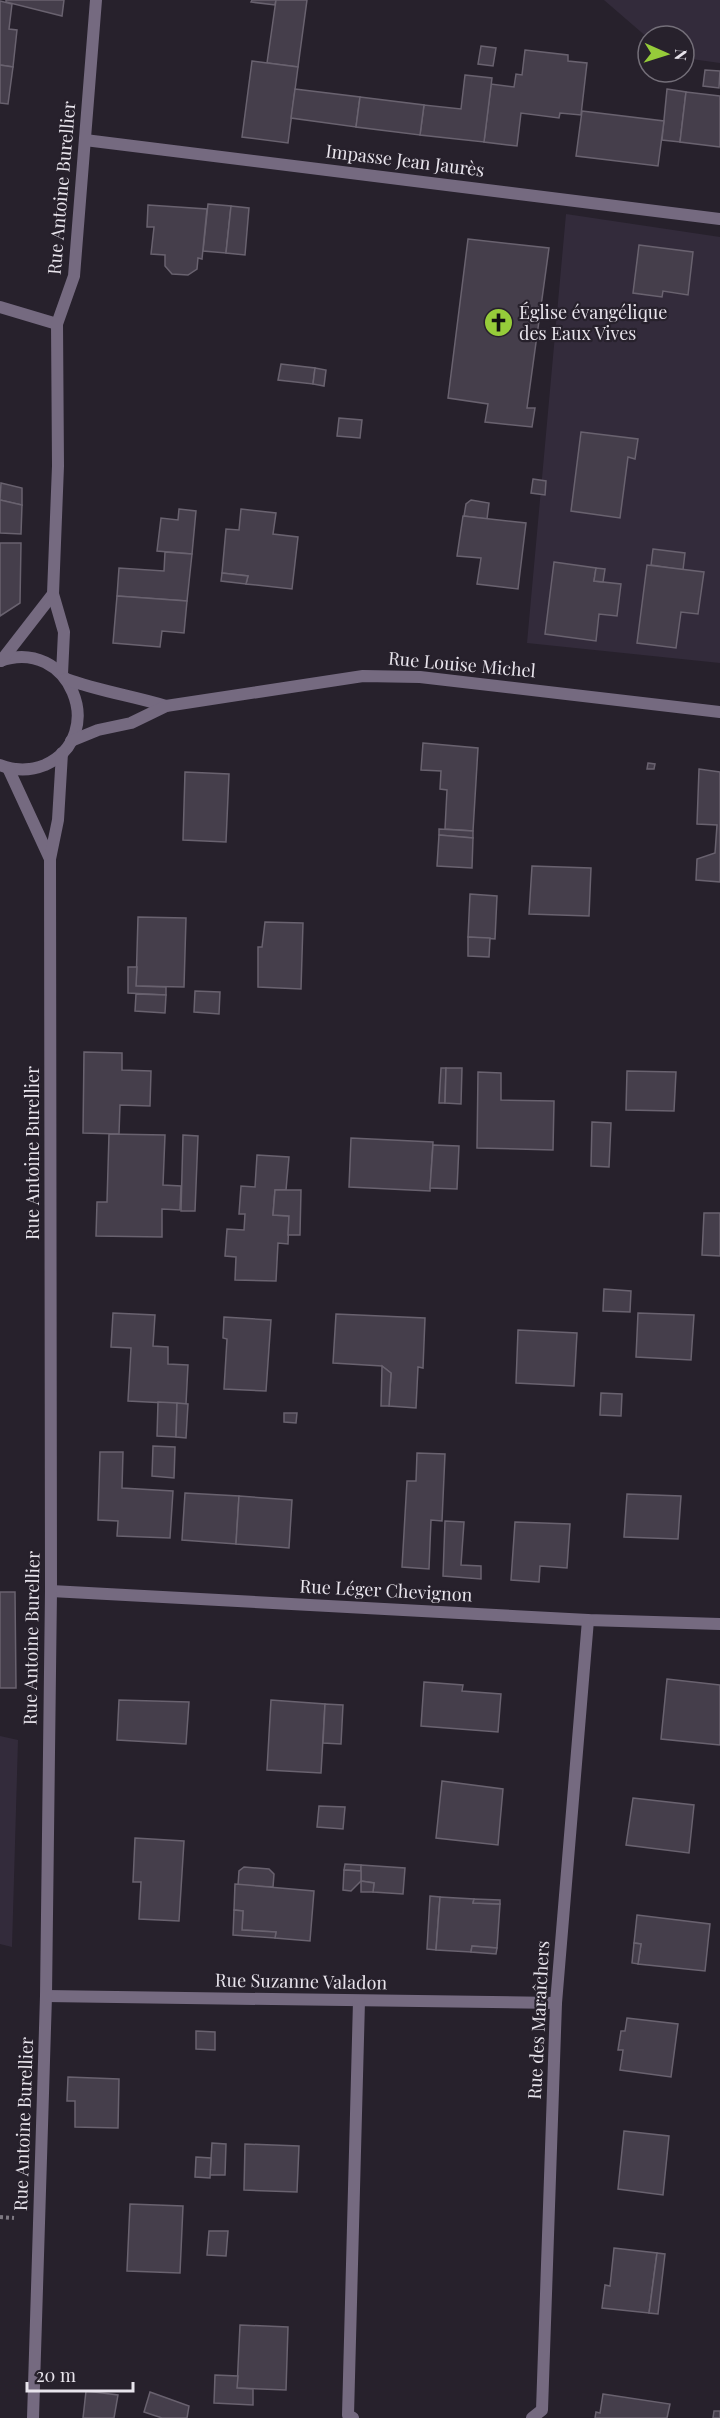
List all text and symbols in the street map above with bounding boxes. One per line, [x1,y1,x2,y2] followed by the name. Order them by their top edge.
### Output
[636,24,696,84] north arrow
[671,48,692,62] text: N
[41,100,81,276] street label: Rue Antoine Burellier
[324,138,486,182] street label: Impasse Jean Jaurès
[519,300,667,345] place label: Église évangélique des Eaux Vives
[482,307,514,339] church icon: Église évangélique des Eaux Vives
[387,646,537,682] street label: Rue Louise Michel
[20,1066,44,1240] street label: Rue Antoine Burellier
[17,1551,45,1725] street label: Rue Antoine Burellier
[299,1573,473,1607] street label: Rue Léger Chevignon
[522,1940,554,2100] street label: Rue des Maraîchers
[215,1967,388,1995] street label: Rue Suzanne Valadon
[8,2037,38,2211] street label: Rue Antoine Burellier
[27,2355,134,2393] scale bar
[36,2363,76,2387] text: 20 m

